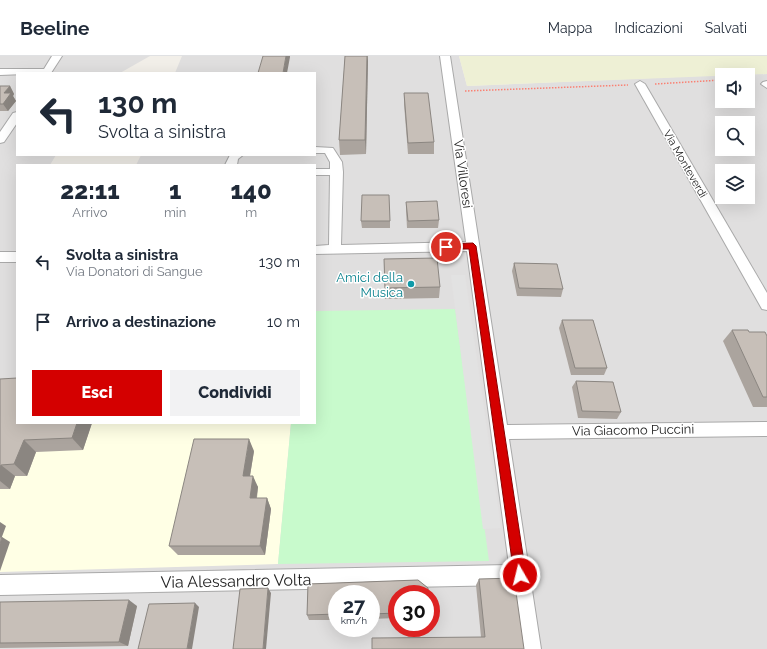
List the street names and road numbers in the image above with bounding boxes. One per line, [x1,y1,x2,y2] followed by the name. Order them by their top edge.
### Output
[660,128,710,200] street label: Via Monteverdi
[451,139,475,209] street label: Via Villoresi
[572,421,694,439] street label: Via Giacomo Puccini
[160,570,312,592] street label: Via Alessandro Volta

